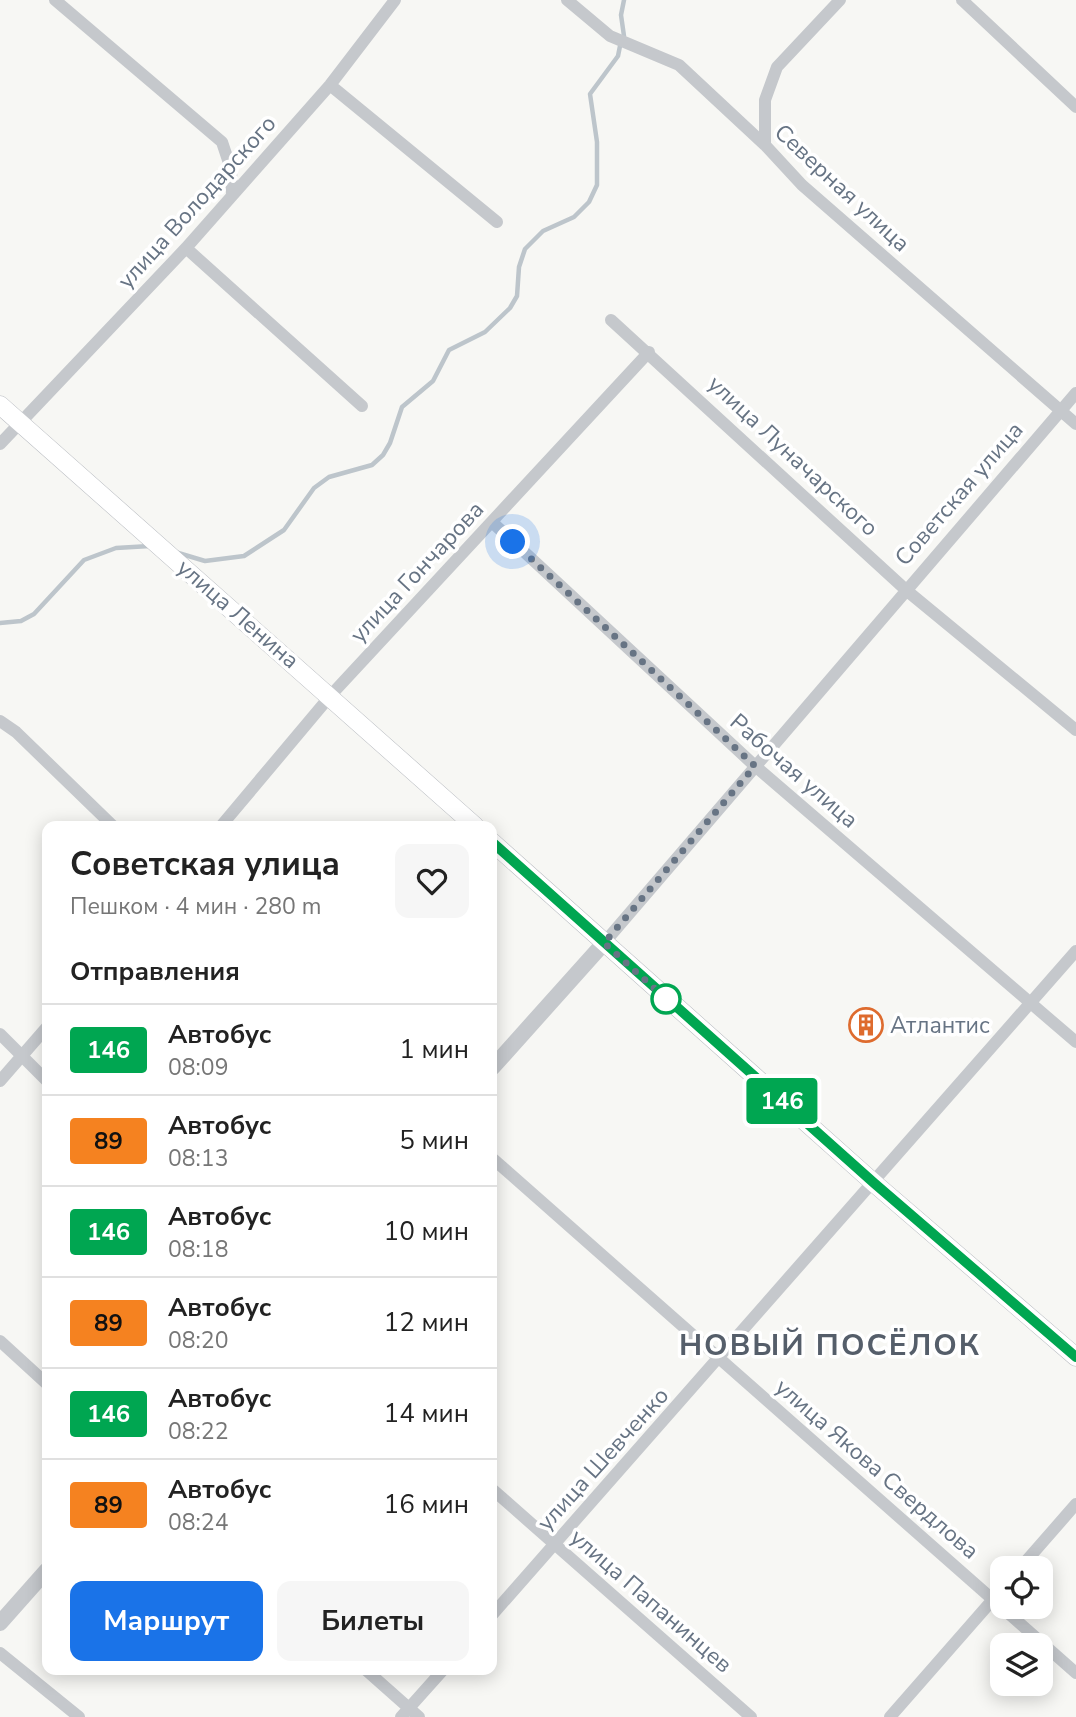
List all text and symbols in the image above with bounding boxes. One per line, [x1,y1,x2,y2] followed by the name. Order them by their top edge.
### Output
[111,109,283,295] street label: улица Володарского
[768,117,916,259] street label: Северная улица
[701,369,885,543] street label: улица Луначарского
[888,415,1030,573] street label: Советская улица
[343,495,491,649] street label: улица Гончарова
[495,524,530,559] your location
[170,552,306,676] street label: улица Ленина
[723,707,865,835] street label: Рабочая улица
[70,842,340,887] text: Советская улица
[395,844,469,918] button: heart
[70,891,321,922] text: Пешком · 4 мин · 280 m
[70,954,240,989] text: Отправления
[651,984,681,1014] unlabelled marker
[847,1006,885,1044] building icon: Атлантис
[890,1010,990,1041] place label: Атлантис
[168,1017,271,1052] text: Автобус
[399,1032,469,1067] text: 1 мин
[87,1034,130,1066] text: 146
[168,1052,228,1083] text: 08:09
[742,1078,822,1124] line badge: 146
[760,1085,804,1117] text: 146
[168,1108,271,1143] text: Автобус
[399,1123,469,1158] text: 5 мин
[94,1125,123,1157] text: 89
[168,1143,228,1174] text: 08:13
[168,1199,271,1234] text: Автобус
[384,1214,469,1249] text: 10 мин
[87,1216,130,1248] text: 146
[168,1234,228,1265] text: 08:18
[168,1290,271,1325] text: Автобус
[384,1305,469,1340] text: 12 мин
[94,1307,123,1339] text: 89
[168,1325,228,1356] text: 08:20
[679,1325,981,1366] district label: НОВЫЙ ПОСЁЛОК
[769,1372,985,1566] street label: улица Якова Свердлова
[168,1381,271,1416] text: Автобус
[530,1381,676,1537] street label: улица Шевченко
[384,1396,469,1431] text: 14 мин
[87,1398,130,1430] text: 146
[168,1416,228,1447] text: 08:22
[168,1472,271,1507] text: Автобус
[384,1487,469,1522] text: 16 мин
[94,1489,123,1521] text: 89
[168,1507,228,1538] text: 08:24
[564,1522,738,1680] street label: улица Папанинцев
[990,1556,1053,1696] map controls
[990,1556,1053,1619] button: locate
[70,1581,263,1661] button: Маршрут
[277,1581,469,1661] button: Билеты
[990,1633,1053,1696] button: layers

